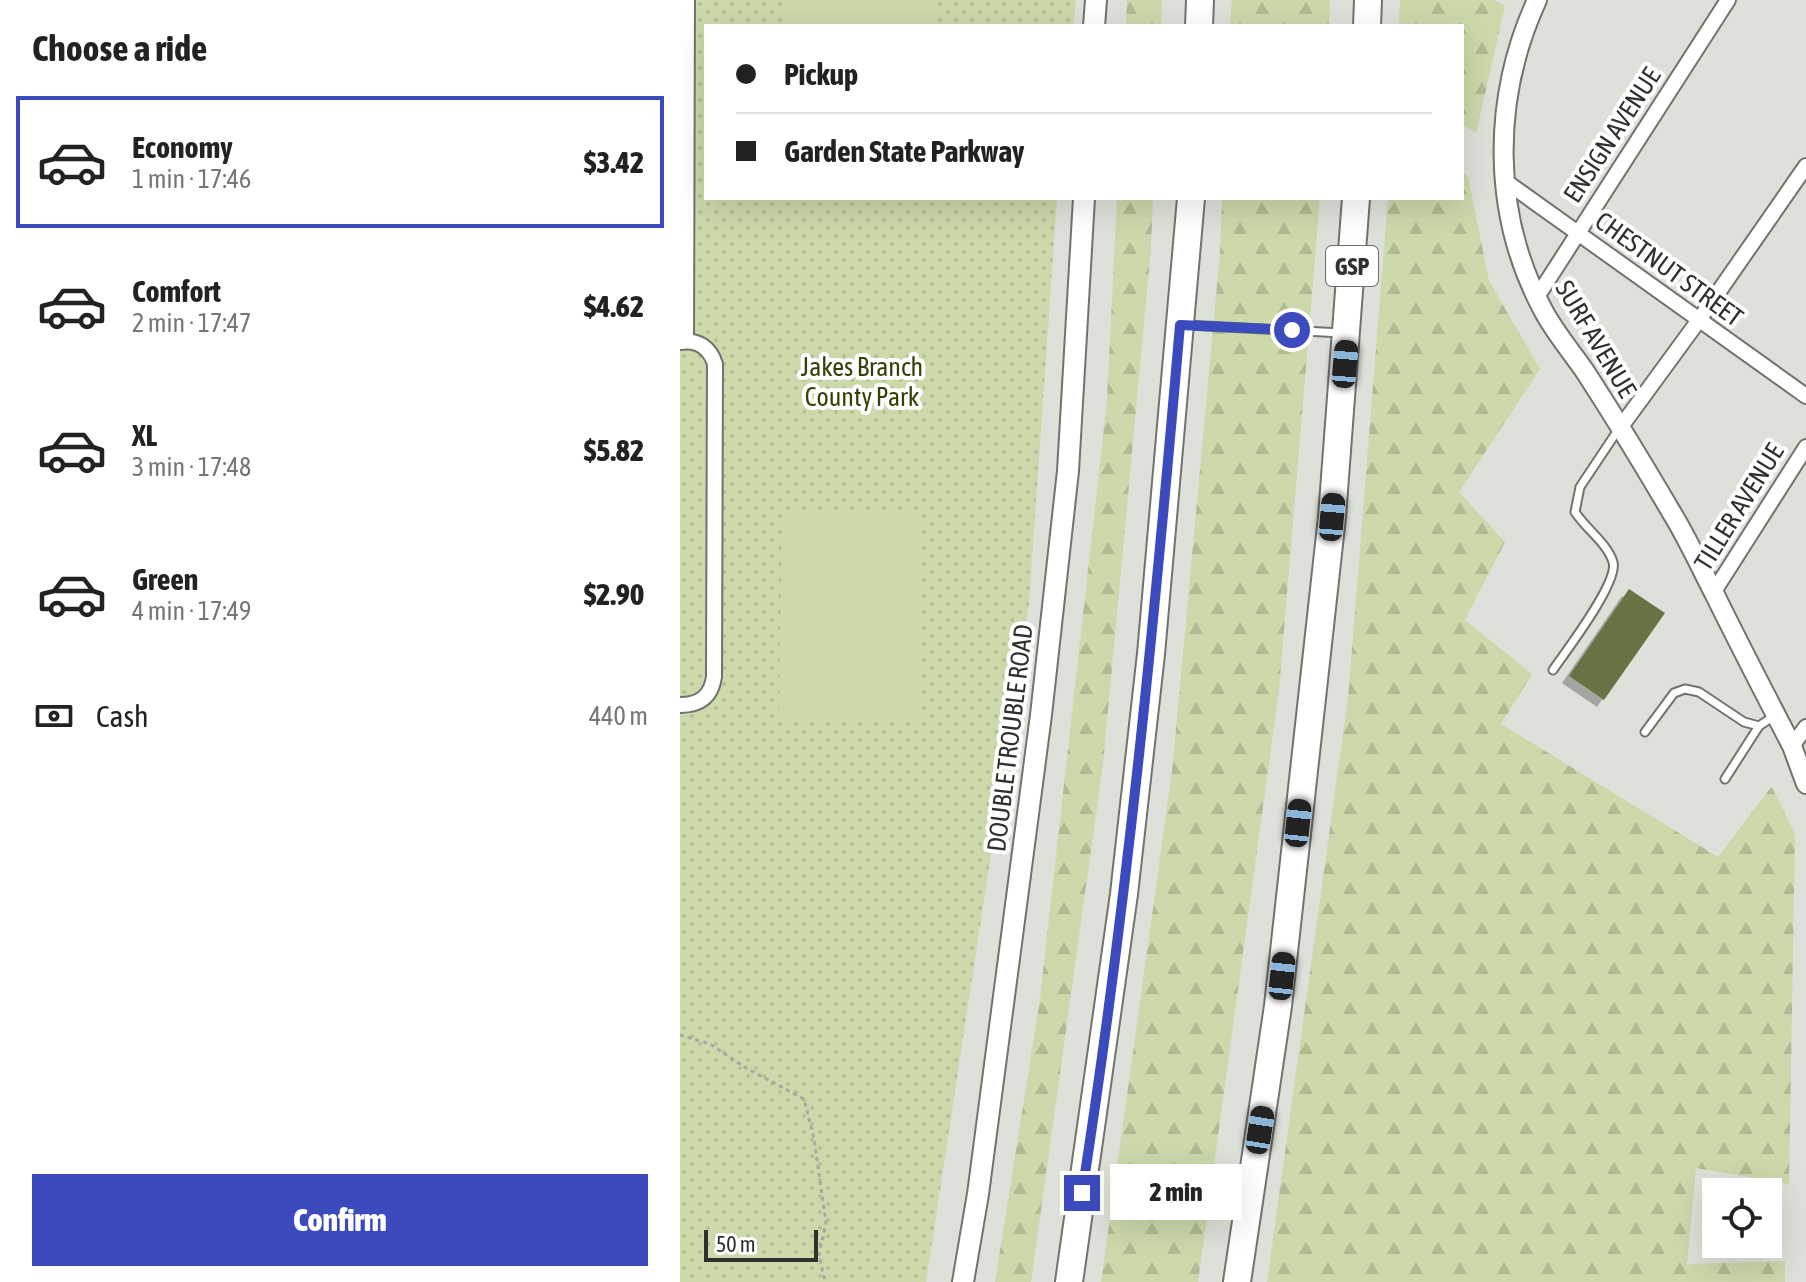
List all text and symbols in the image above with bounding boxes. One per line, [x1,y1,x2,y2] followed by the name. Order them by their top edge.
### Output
[32,27,207,69] text: Choose a ride
[784,57,858,91] text: Pickup
[1557,62,1667,208] street label: ENSIGN AVENUE
[36,126,108,198] icon: car
[132,130,233,164] text: Economy
[784,134,1024,168] text: Garden State Parkway
[584,145,644,179] text: $3.42
[132,164,251,194] text: 1 min · 17:46
[1589,205,1749,333] street label: CHESTNUT STREET
[1326,246,1378,286] road number: GSP
[36,270,108,342] icon: car
[132,274,221,308] text: Comfort
[1549,275,1643,403] street label: SURF AVENUE
[584,289,644,323] text: $4.62
[132,308,251,338] text: 2 min · 17:47
[1274,312,1310,348] route start
[1331,339,1359,389] car
[801,352,923,412] park label: Jakes Branch County Park
[36,414,108,486] icon: car
[132,418,157,452] text: XL
[584,433,644,467] text: $5.82
[1688,438,1790,576] street label: TILLER AVENUE
[132,452,251,482] text: 3 min · 17:48
[1318,492,1346,542] car
[36,558,108,630] icon: car
[132,562,198,596] text: Green
[584,577,644,611] text: $2.90
[132,596,251,626] text: 4 min · 17:49
[981,623,1039,853] street label: DOUBLE TROUBLE ROAD
[32,694,76,738] icon: cash
[96,699,149,733] text: Cash
[589,701,648,731] text: 440 m
[1284,798,1312,848] car
[1268,951,1296,1001] car
[1244,1104,1276,1156] car
[1110,1165,1242,1221] callout: 2 min
[32,1174,648,1266] button: Confirm
[1064,1175,1100,1211] route end
[1149,1177,1203,1207] text: 2 min
[1702,1178,1782,1258] map controls
[1702,1178,1782,1258] button: locate
[704,1226,818,1262] scale bar
[716,1231,756,1257] text: 50 m

